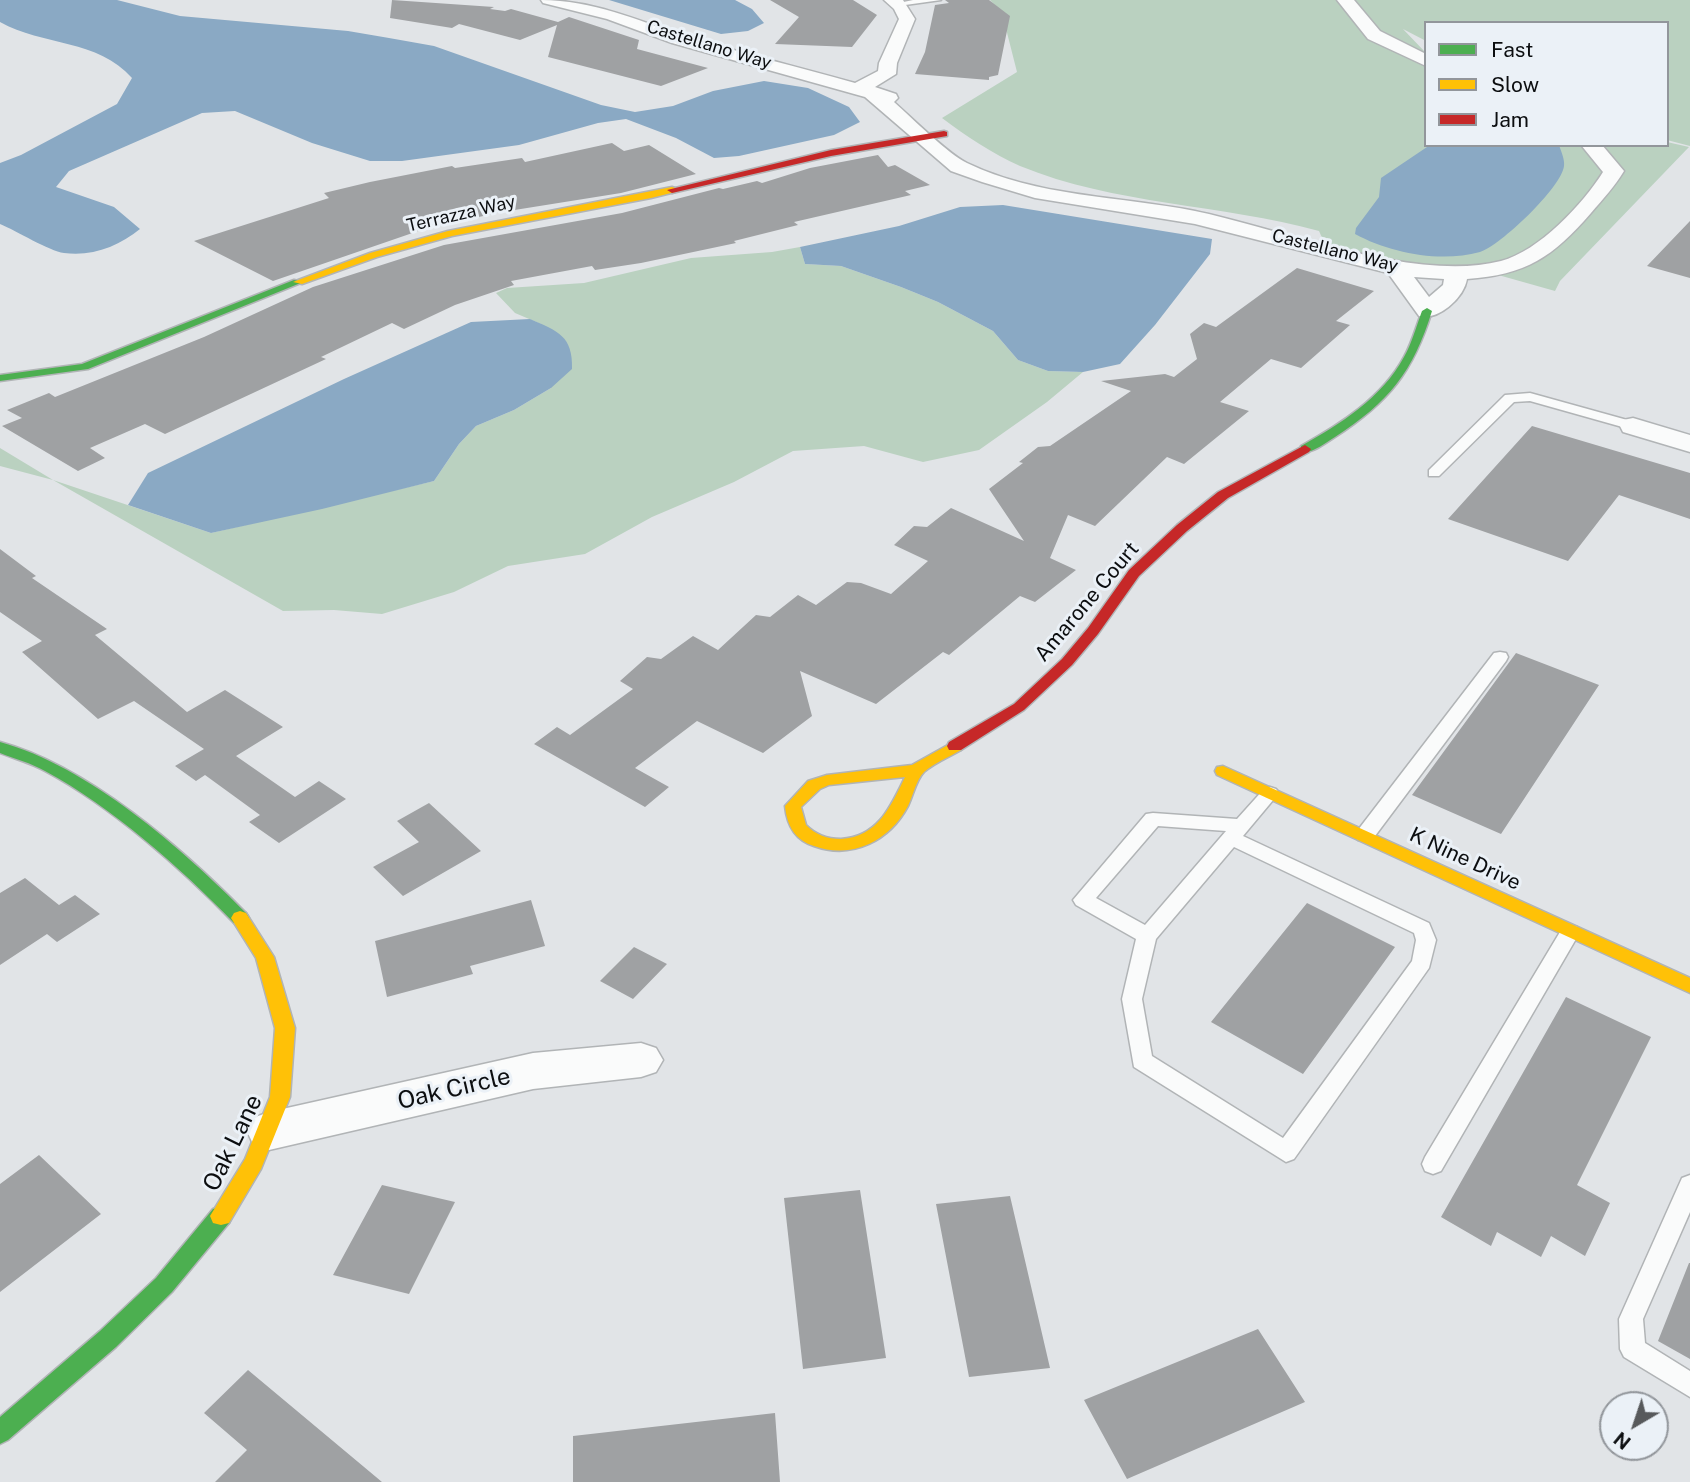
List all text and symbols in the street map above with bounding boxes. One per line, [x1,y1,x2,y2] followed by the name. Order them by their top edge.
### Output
[644,16,774,74] street label: Castellano Way
[1424,21,1669,147] legend
[1491,37,1533,62] text: Fast
[1491,72,1539,97] text: Slow
[1491,107,1529,132] text: Jam
[405,191,517,237] street label: Terrazza Way
[1270,225,1400,277] street label: Castellano Way
[1030,537,1144,667] street label: Amarone Court
[1405,822,1525,896] street label: K Nine Drive
[395,1062,513,1116] street label: Oak Circle
[197,1090,269,1196] street label: Oak Lane
[1599,1391,1669,1461] north arrow
[1609,1428,1635,1454] text: N

